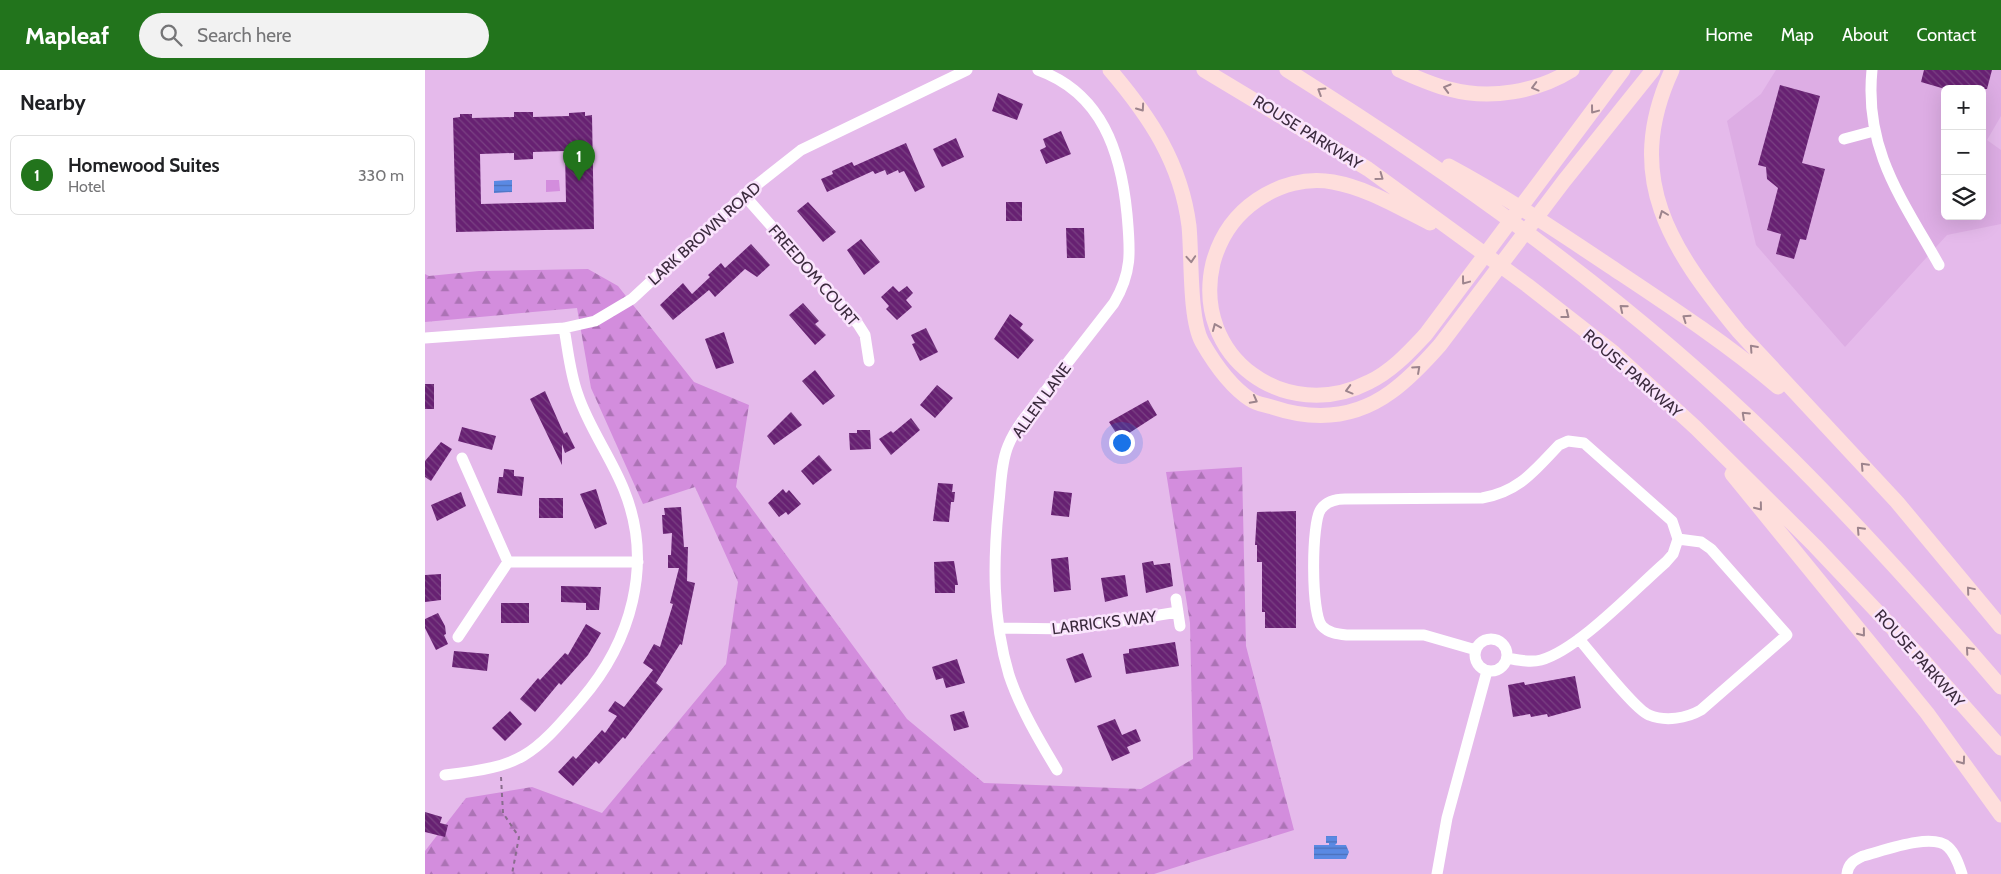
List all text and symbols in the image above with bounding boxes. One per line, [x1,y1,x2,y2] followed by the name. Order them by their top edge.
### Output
[139,13,489,58] search box
[25,21,109,50] text: Mapleaf
[157,21,185,49] icon: search
[197,24,291,47] text: Search here
[1705,24,1753,46] text: Home
[1781,24,1814,46] text: Map
[1842,24,1888,46] text: About
[1916,24,1976,46] text: Contact
[1532,81,1540,91] one-way arrow
[1442,83,1451,94] one-way arrow
[1941,85,1986,220] map controls
[1941,85,1986,130] button: +
[1318,88,1327,98] one-way arrow
[20,90,86,115] text: Nearby
[1250,91,1367,174] street label: ROUSE PARKWAY
[1135,102,1144,112] one-way arrow
[1591,104,1600,114] one-way arrow
[1941,130,1986,175] button: −
[563,140,595,181] pin: 1
[68,154,220,177] text: Homewood Suites
[34,166,40,185] text: 1
[358,166,404,185] text: 330 m
[1374,172,1383,180] one-way arrow
[1941,175,1986,220] button: layers
[68,177,105,196] text: Hotel
[644,178,765,289] street label: LARK BROWN ROAD
[1658,211,1668,219] one-way arrow
[765,221,863,330] street label: FREEDOM COURT
[1186,256,1197,264] one-way arrow
[1462,275,1471,285] one-way arrow
[1619,305,1628,314] one-way arrow
[1560,310,1569,318] one-way arrow
[1683,315,1692,324] one-way arrow
[1212,323,1223,332] one-way arrow
[1579,325,1687,422] street label: ROUSE PARKWAY
[1750,345,1759,354] one-way arrow
[1008,359,1075,441] street label: ALLEN LANE
[1411,366,1420,375] one-way arrow
[1345,385,1353,395] one-way arrow
[1249,394,1258,404] one-way arrow
[1742,412,1751,421] one-way arrow
[1109,430,1135,456] your location
[1861,463,1870,472] one-way arrow
[1753,501,1761,510] one-way arrow
[1857,527,1866,536] one-way arrow
[1966,586,1975,595] one-way arrow
[1871,606,1969,712] street label: ROUSE PARKWAY
[1051,607,1158,638] street label: LARRICKS WAY
[1856,627,1864,636] one-way arrow
[1967,647,1975,656] one-way arrow
[1956,755,1965,764] one-way arrow

